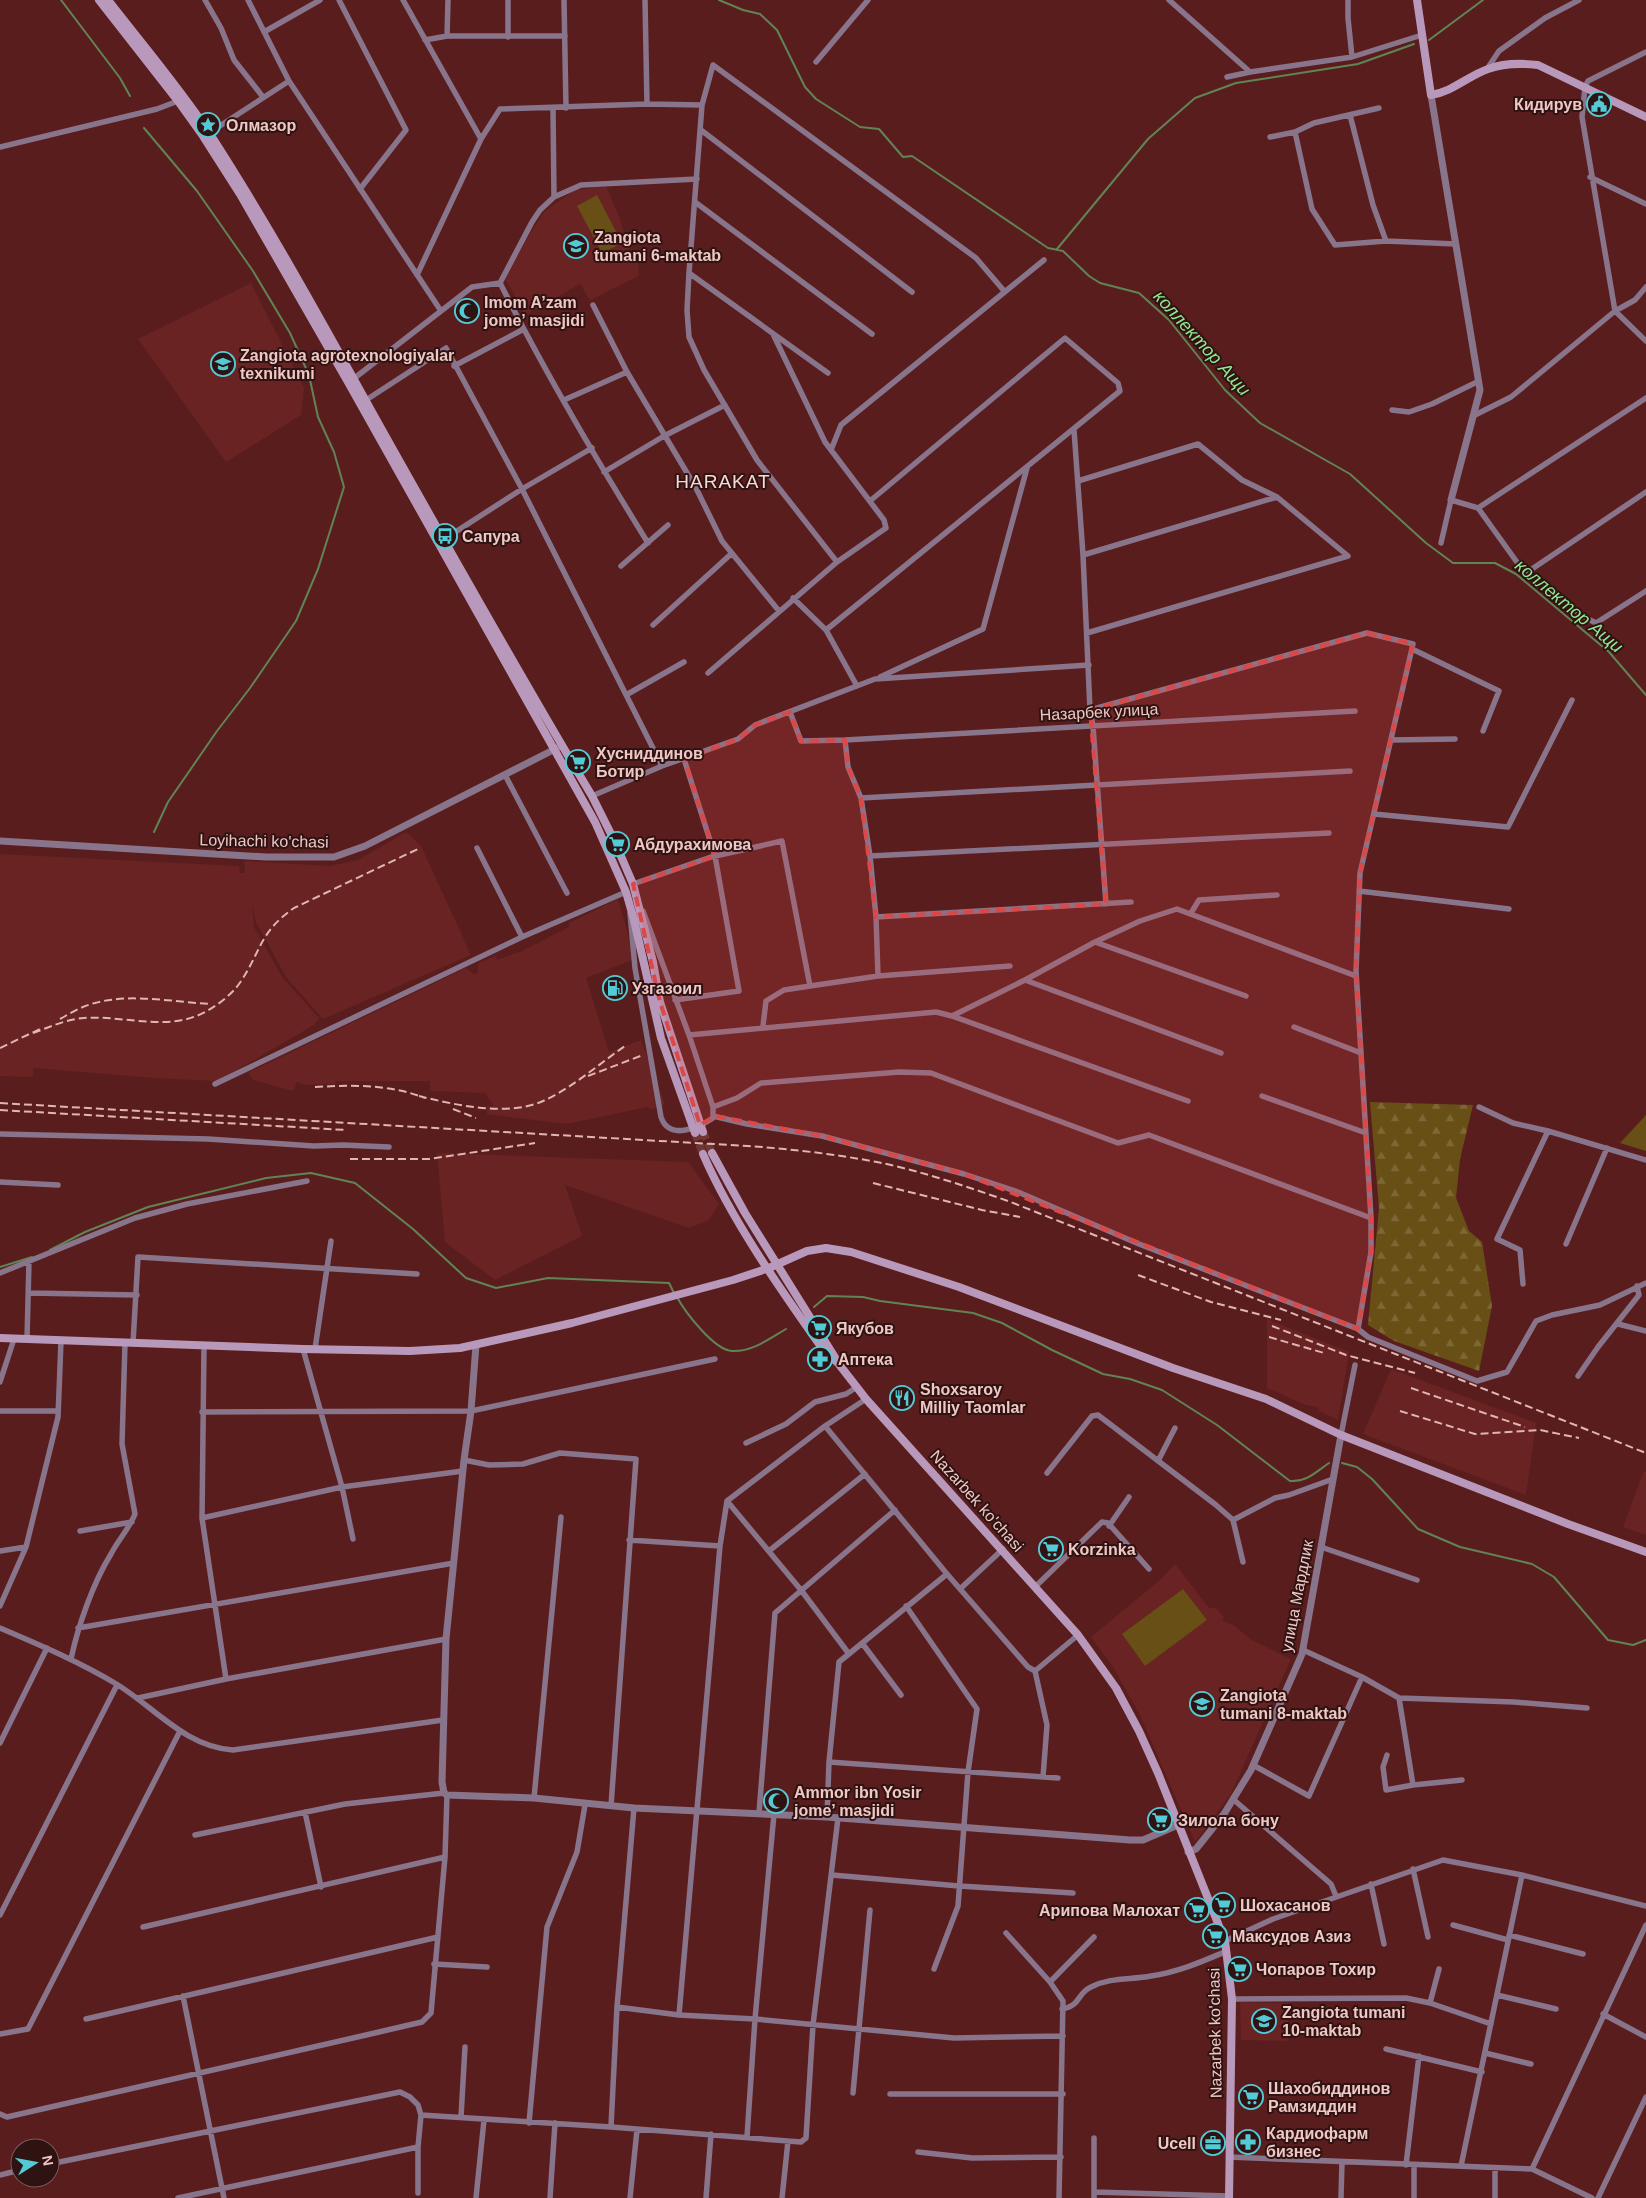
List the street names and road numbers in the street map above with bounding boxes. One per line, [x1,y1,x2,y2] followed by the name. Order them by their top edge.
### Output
[1039,700,1159,724] street label: Назарбек улица
[199,831,329,851] street label: Loyihachi ko'chasi
[927,1447,1027,1555] street label: Nazarbek ko'chasi
[1278,1537,1316,1654] street label: улица Мардлик
[1205,1968,1225,2098] street label: Nazarbek ko'chasi

